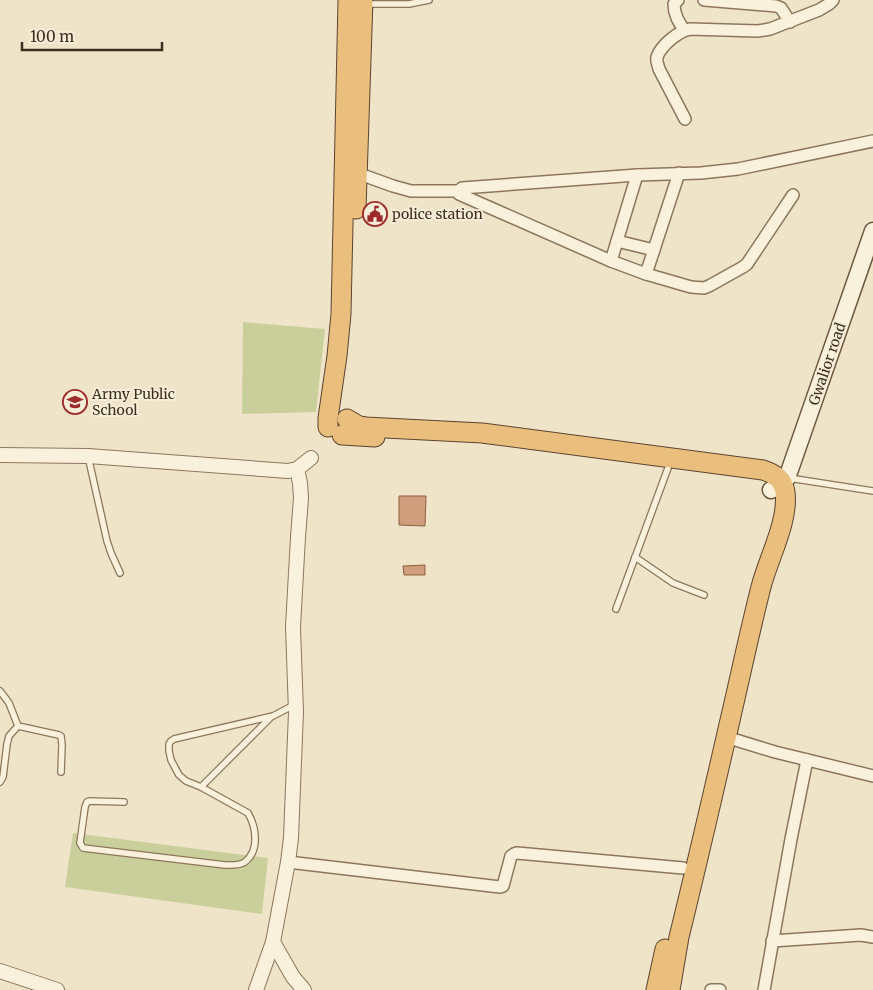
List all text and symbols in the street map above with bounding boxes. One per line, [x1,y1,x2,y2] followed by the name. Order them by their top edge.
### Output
[22,20,162,52] scale bar
[30,27,74,46] text: 100 m
[362,201,388,227] public building icon: police station
[392,205,483,223] place label: police station
[804,320,850,408] street label: Gwalior road
[91,385,175,419] place label: Army Public School
[62,389,88,415] school or university icon: Army Public School

